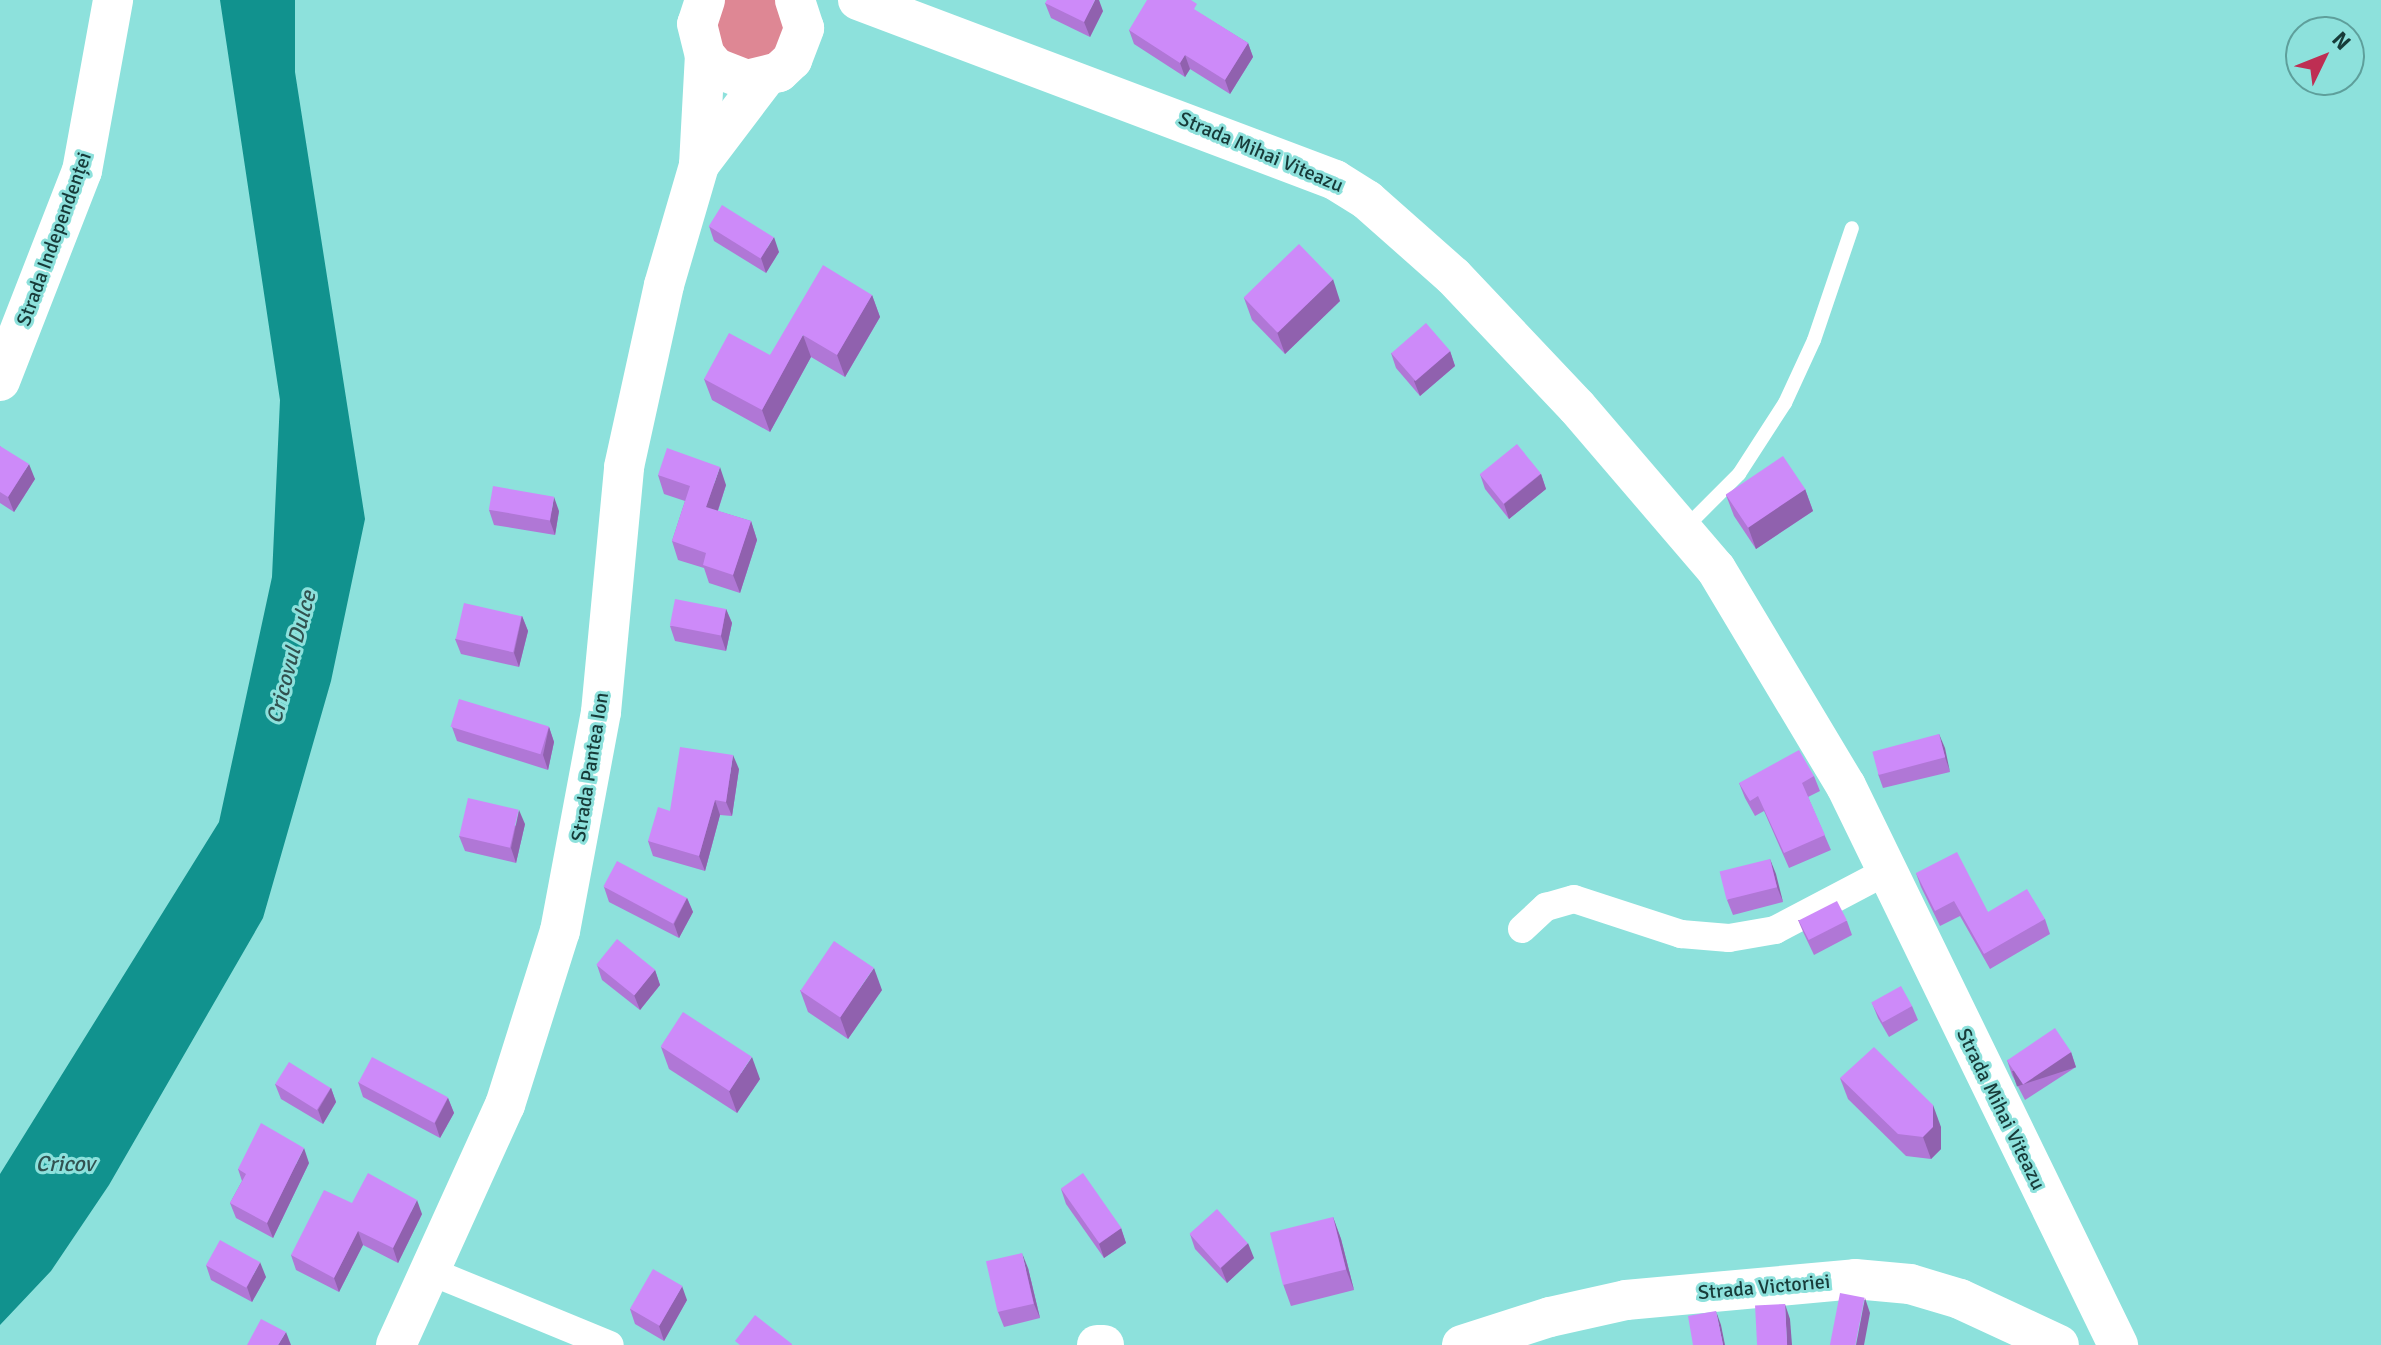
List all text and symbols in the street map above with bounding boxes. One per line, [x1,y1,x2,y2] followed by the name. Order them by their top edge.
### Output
[2285,16,2365,96] north arrow
[2326,26,2357,55] text: N
[1175,106,1347,198] street label: Strada Mihai Viteazu
[11,149,97,329] street label: Strada Independenței
[261,588,321,726] water label: Cricovul Dulce
[566,691,614,843] street label: Strada Pantea Ion
[1951,1024,2051,1194] street label: Strada Mihai Viteazu
[35,1151,95,1177] water label: Cricov
[1697,1269,1831,1305] street label: Strada Victoriei

